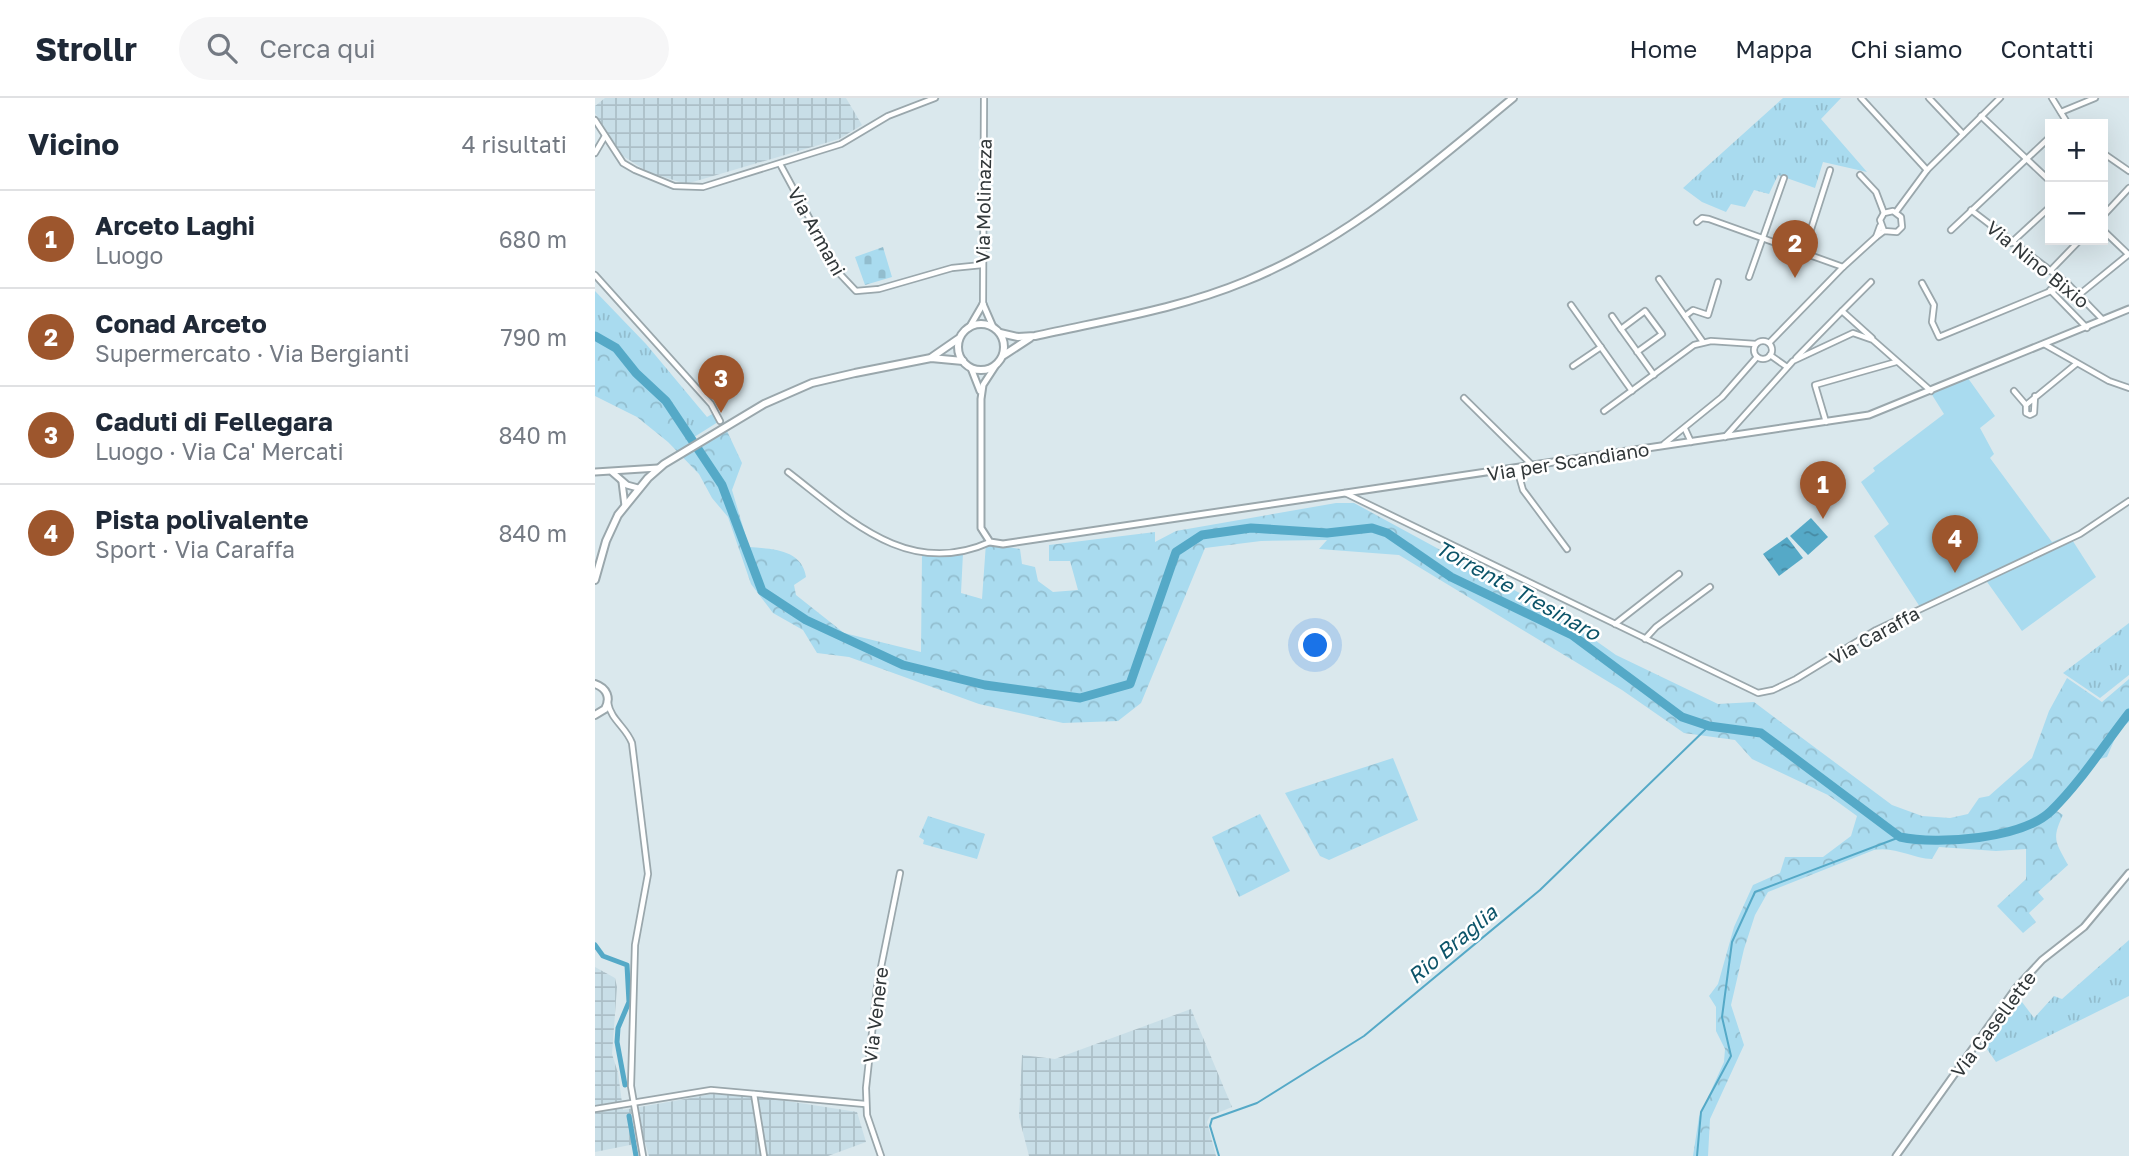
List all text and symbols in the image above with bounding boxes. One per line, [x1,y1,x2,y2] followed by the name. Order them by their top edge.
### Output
[179,17,669,80] search box
[35,29,137,68] text: Strollr
[203,29,241,67] icon: search
[259,33,376,64] text: Cerca qui
[1629,34,1697,63] text: Home
[1735,34,1813,63] text: Mappa
[1851,34,1962,63] text: Chi siamo
[2000,34,2094,63] text: Contatti
[2045,119,2108,245] map controls
[2045,119,2108,182] button: +
[28,126,119,162] text: Vicino
[462,130,567,158] text: 4 risultati
[970,138,996,264] street label: Via Molinazza
[2045,182,2108,245] button: −
[783,183,851,279] street label: Via Armani
[95,210,255,241] text: Arceto Laghi
[1982,216,2094,312] street label: Via Nino Bixio
[1772,220,1818,278] pin: 2
[45,225,57,253] text: 1
[499,225,567,253] text: 680 m
[95,241,163,269] text: Luogo
[95,308,267,339] text: Conad Arceto
[44,323,58,351] text: 2
[501,323,567,351] text: 790 m
[95,339,410,367] text: Supermercato · Via Bergianti
[698,355,744,413] pin: 3
[95,406,333,437] text: Caduti di Fellegara
[44,421,58,449] text: 3
[499,421,567,449] text: 840 m
[95,437,344,465] text: Luogo · Via Ca' Mercati
[1485,437,1651,485] street label: Via per Scandiano
[1800,461,1846,519] pin: 1
[95,504,309,535] text: Pista polivalente
[1932,515,1978,573] pin: 4
[44,519,58,547] text: 4
[499,519,567,547] text: 840 m
[1431,534,1606,647] water label: Torrente Tresinaro
[95,535,295,563] text: Sport · Via Caraffa
[1825,601,1923,669] street label: Via Caraffa
[1298,628,1332,662] your location
[1402,898,1503,989] water label: Rio Braglia
[858,966,892,1064] street label: Via Venere
[1946,966,2040,1082] street label: Via Casellette

